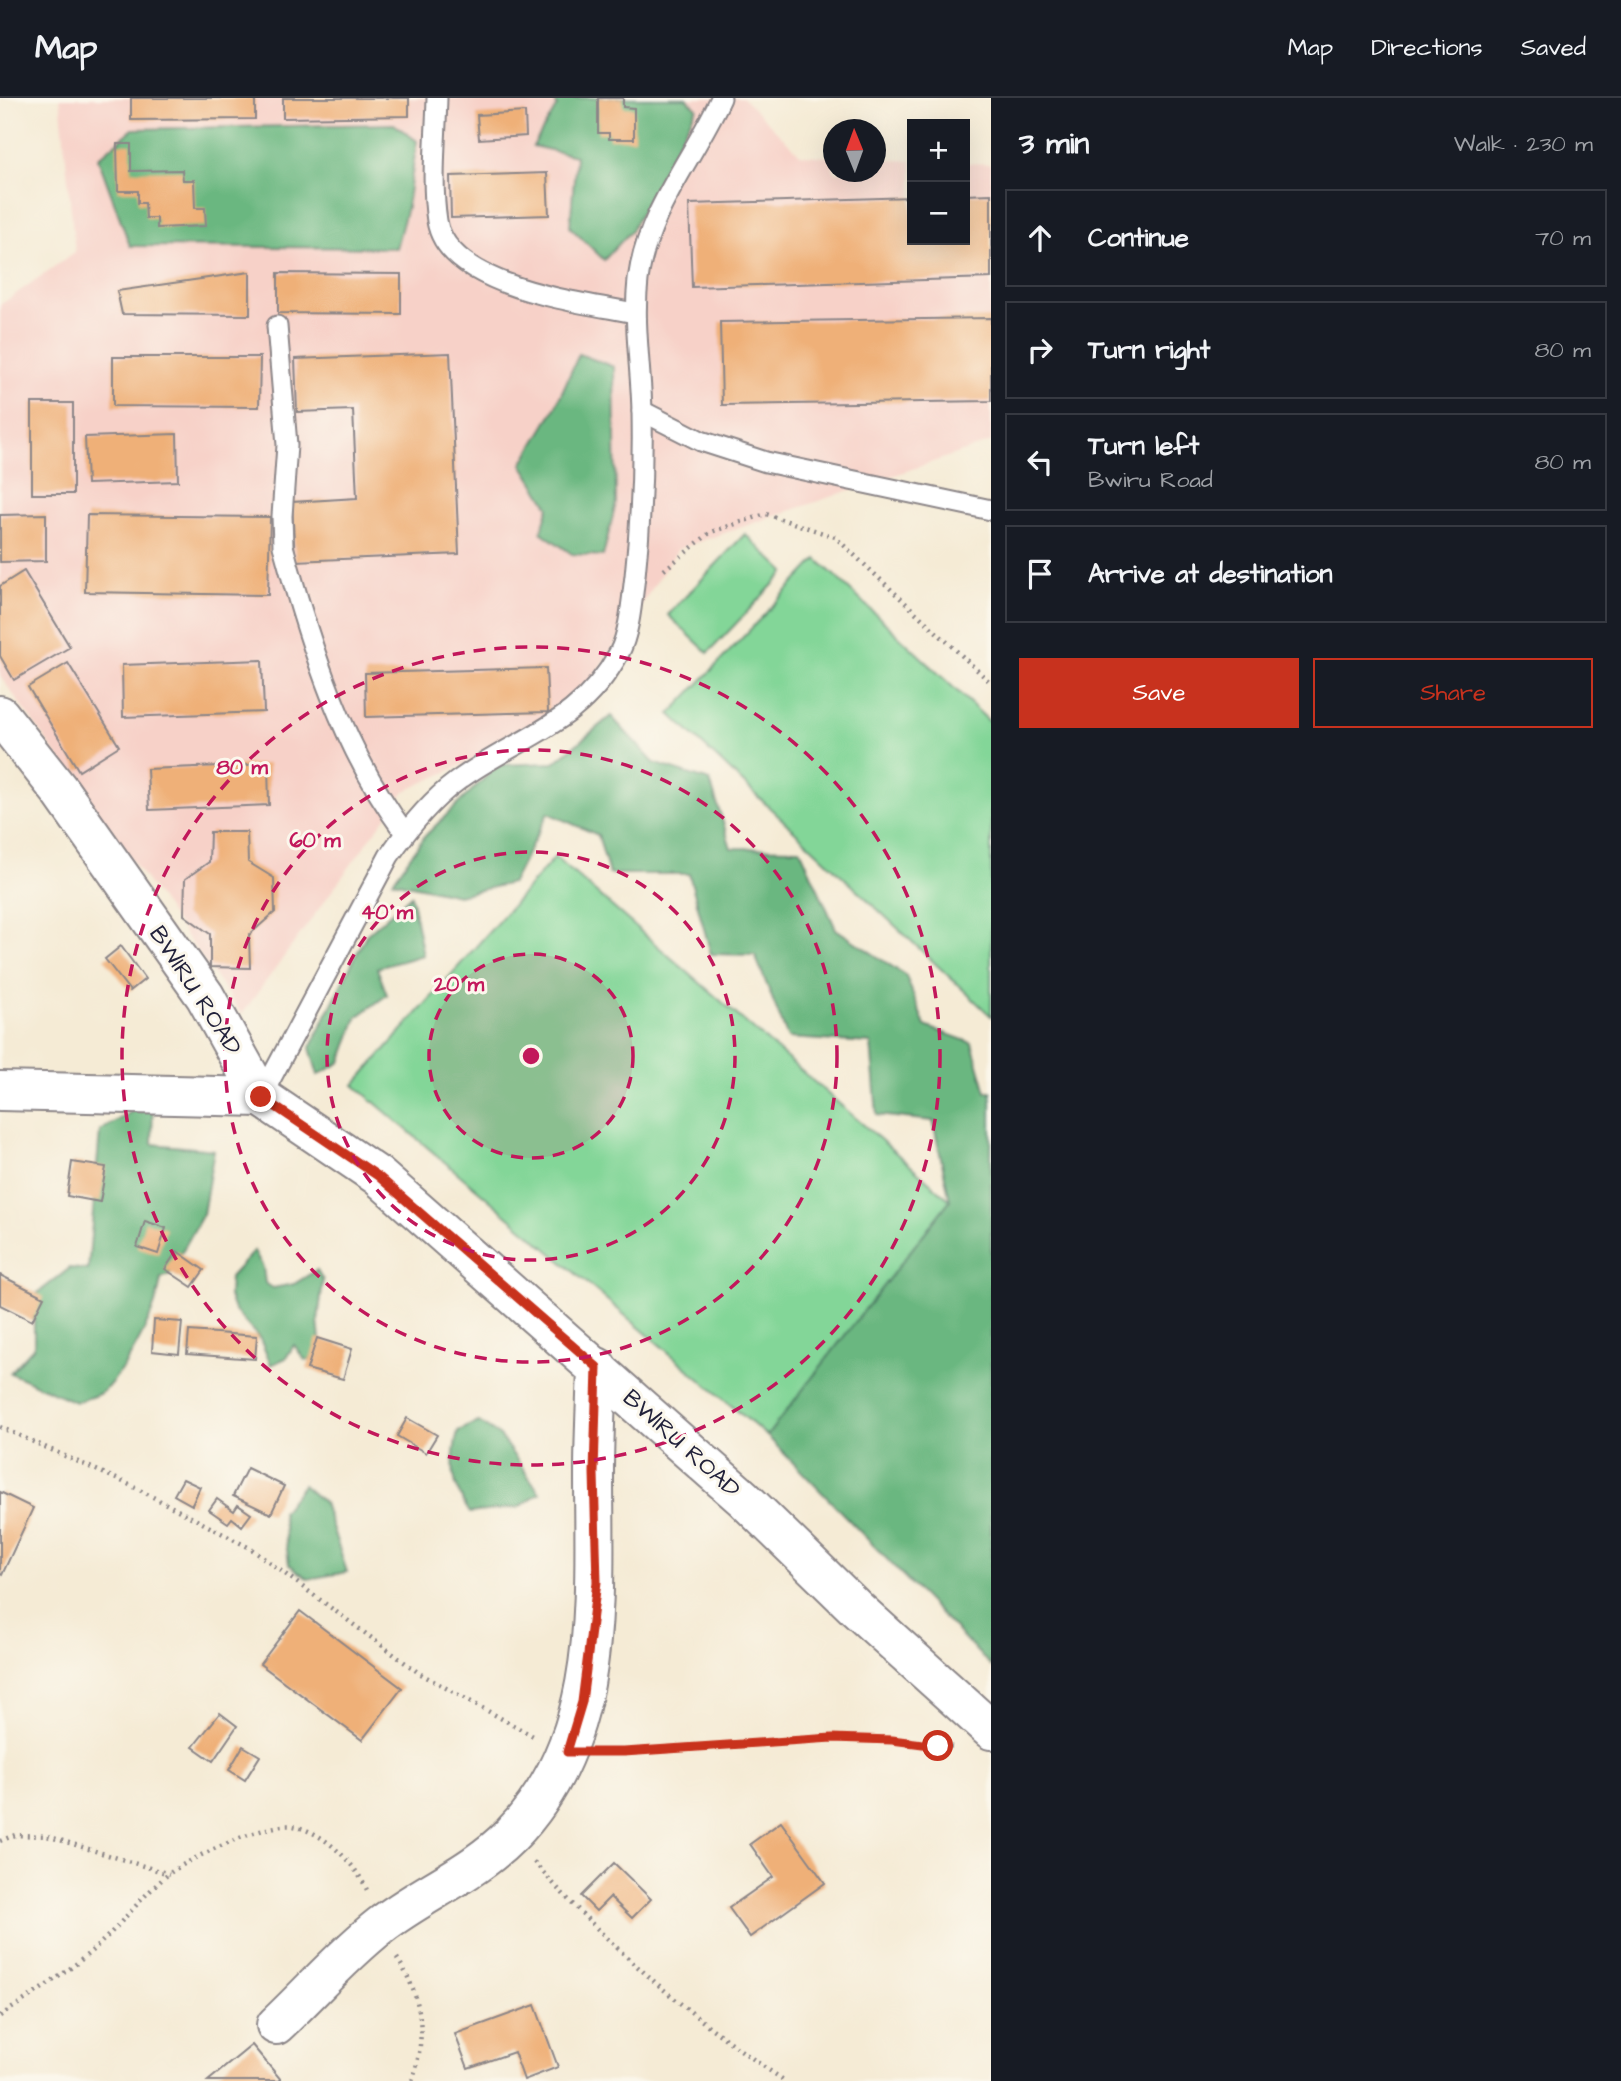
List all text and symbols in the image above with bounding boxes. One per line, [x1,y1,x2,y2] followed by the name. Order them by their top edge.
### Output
[35,25,97,71] text: Map
[1288,31,1333,65] text: Map
[1371,31,1483,65] text: Directions
[1521,31,1586,65] text: Saved
[823,119,886,182] north arrow
[907,119,970,245] map controls
[907,119,970,182] button: +
[1019,123,1089,165] text: 3 min
[1454,128,1593,160] text: Walk · 230 m
[907,182,970,245] button: −
[1021,219,1059,257] icon: ahead
[1088,220,1189,256] text: Continue
[1535,222,1591,254] text: 70 m
[1021,331,1059,369] icon: right
[1088,332,1210,368] text: Turn right
[1534,334,1591,366] text: 80 m
[1088,428,1199,464] text: Turn left
[1021,443,1059,481] icon: left
[1534,446,1591,478] text: 80 m
[1088,464,1213,496] text: Bwiru Road
[1021,555,1059,593] icon: arrive
[1088,556,1333,592] text: Arrive at destination
[1019,658,1299,728] button: Save
[1313,658,1593,728] button: Share
[216,753,268,782] text: 80 m
[289,826,341,855] text: 60 m
[361,898,414,927] text: 40 m
[141,919,250,1062] street label: BWIRU ROAD
[433,970,485,999] text: 20 m
[519,1044,543,1068] centre of rings
[245,1081,276,1112] route end
[615,1382,748,1506] street label: BWIRU ROAD
[922,1730,953,1761] route start

